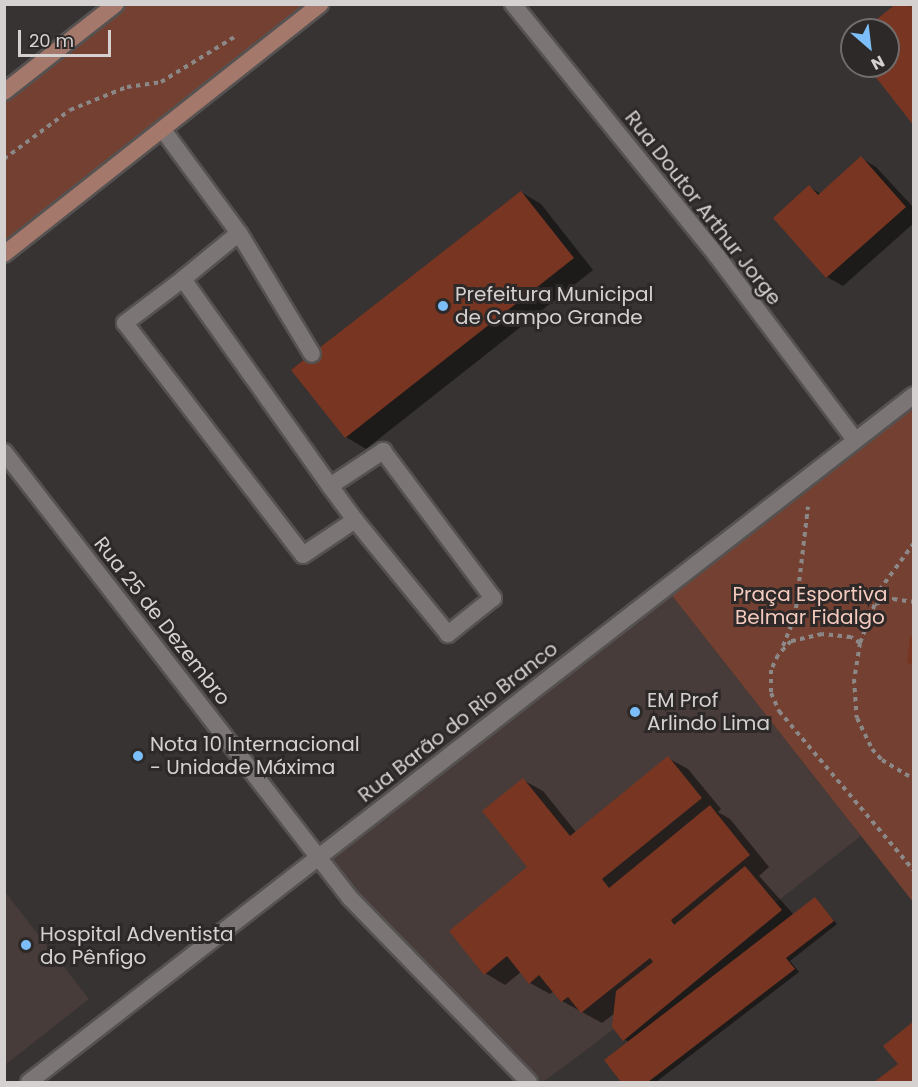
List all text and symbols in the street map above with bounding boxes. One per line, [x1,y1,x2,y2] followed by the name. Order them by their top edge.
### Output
[21,18,114,56] scale bar
[840,18,900,78] north arrow
[29,28,74,53] text: 20 m
[867,50,888,76] text: N
[620,106,786,310] street label: Rua Doutor Arthur Jorge
[455,282,653,329] place label: Prefeitura Municipal de Campo Grande
[436,299,450,313] marker: Prefeitura Municipal de Campo Grande
[89,532,235,710] street label: Rua 25 de Dezembro
[733,582,887,629] park label: Praça Esportiva Belmar Fidalgo
[353,637,563,807] street label: Rua Barão do Rio Branco
[647,688,770,735] place label: EM Prof Arlindo Lima
[628,705,642,719] marker: EM Prof Arlindo Lima
[150,732,360,779] place label: Nota 10 Internacional - Unidade Máxima
[131,749,145,763] marker: Nota 10 Internacional - Unidade Máxima
[40,922,233,969] place label: Hospital Adventista do Pênfigo
[17,936,35,954] marker: Hospital Adventista do Pênfigo

